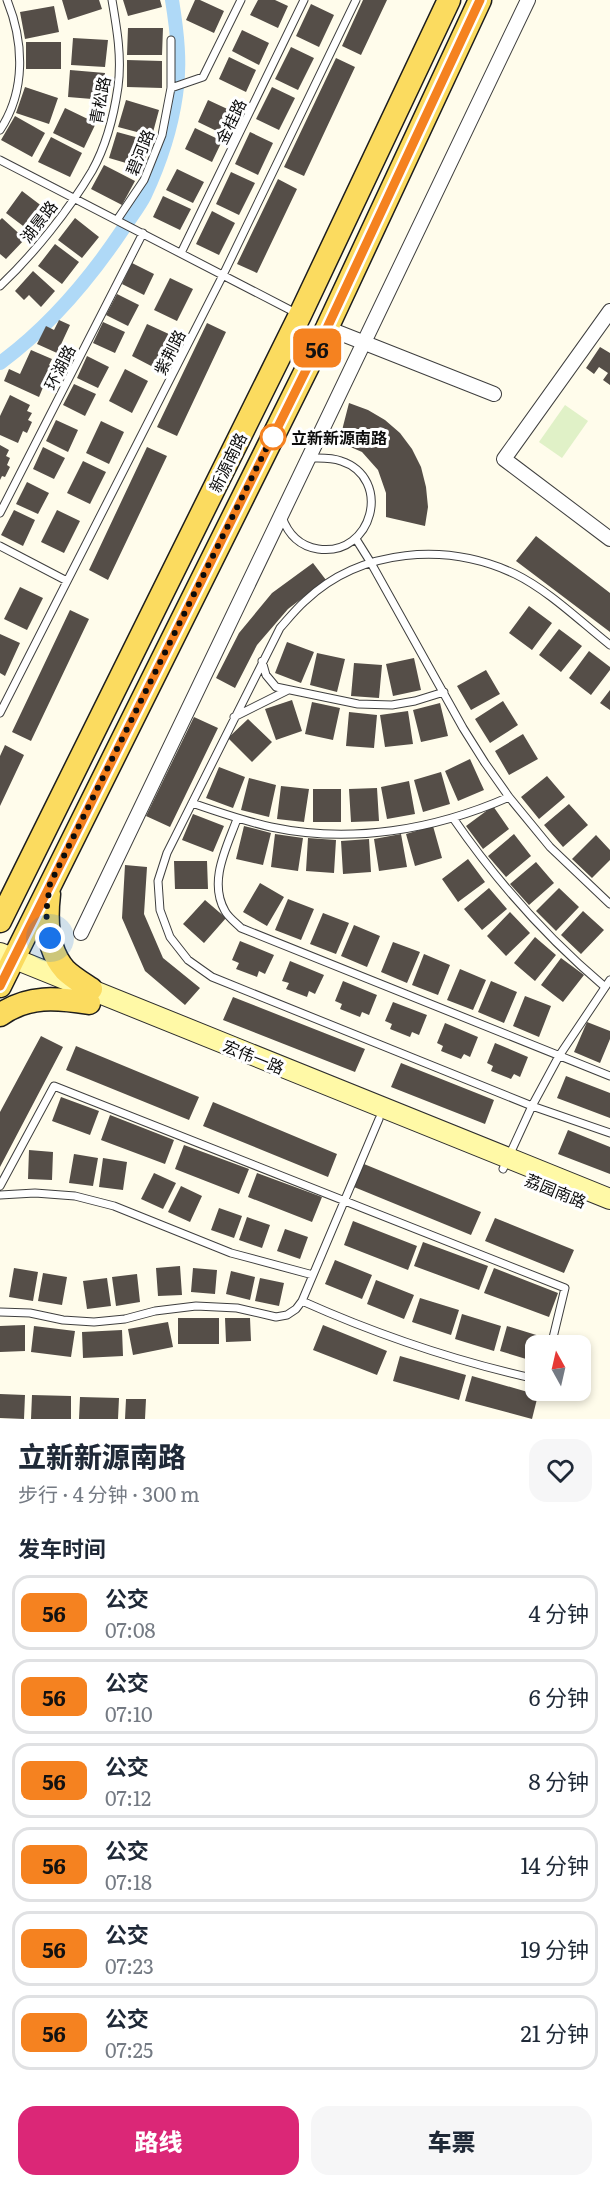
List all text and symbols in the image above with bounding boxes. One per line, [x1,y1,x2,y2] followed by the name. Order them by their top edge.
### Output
[83,74,115,126] street label: 青松路
[209,94,251,148] street label: 金桂路
[119,125,159,179] street label: 碧河路
[14,195,62,247] street label: 湖景路
[147,325,191,379] street label: 紫荆路
[290,328,344,368] line badge: 56
[305,333,329,364] text: 56
[37,340,81,394] street label: 环湖路
[260,424,286,450] marker: 立新新源南路
[291,425,387,449] place label: 立新新源南路
[202,428,252,496] street label: 新源南路
[35,923,65,953] your location
[220,1033,288,1079] street label: 宏伟一路
[522,1167,590,1213] street label: 荔园南路
[525,1335,591,1401] north arrow
[525,1335,591,1401] map controls
[18,1434,186,1476] text: 立新新源南路
[529,1439,592,1502] button: heart
[18,1478,200,1508] text: 步行 · 4 分钟 · 300 m
[18,1531,106,1564] text: 发车时间
[105,1581,149,1614] text: 公交
[528,1596,589,1629] text: 4 分钟
[42,1597,66,1628] text: 56
[105,1614,156,1644] text: 07:08
[105,1665,149,1698] text: 公交
[529,1680,589,1713] text: 6 分钟
[42,1681,66,1712] text: 56
[105,1698,153,1728] text: 07:10
[105,1749,149,1782] text: 公交
[528,1764,589,1797] text: 8 分钟
[42,1765,66,1796] text: 56
[105,1782,151,1812] text: 07:12
[105,1833,149,1866] text: 公交
[520,1848,589,1881] text: 14 分钟
[42,1849,66,1880] text: 56
[105,1866,152,1896] text: 07:18
[105,1917,149,1950] text: 公交
[520,1932,589,1965] text: 19 分钟
[42,1933,66,1964] text: 56
[105,1950,154,1980] text: 07:23
[105,2001,149,2034] text: 公交
[520,2016,589,2049] text: 21 分钟
[42,2017,66,2048] text: 56
[105,2034,153,2064] text: 07:25
[18,2106,299,2175] button: 路线
[311,2106,592,2175] button: 车票

